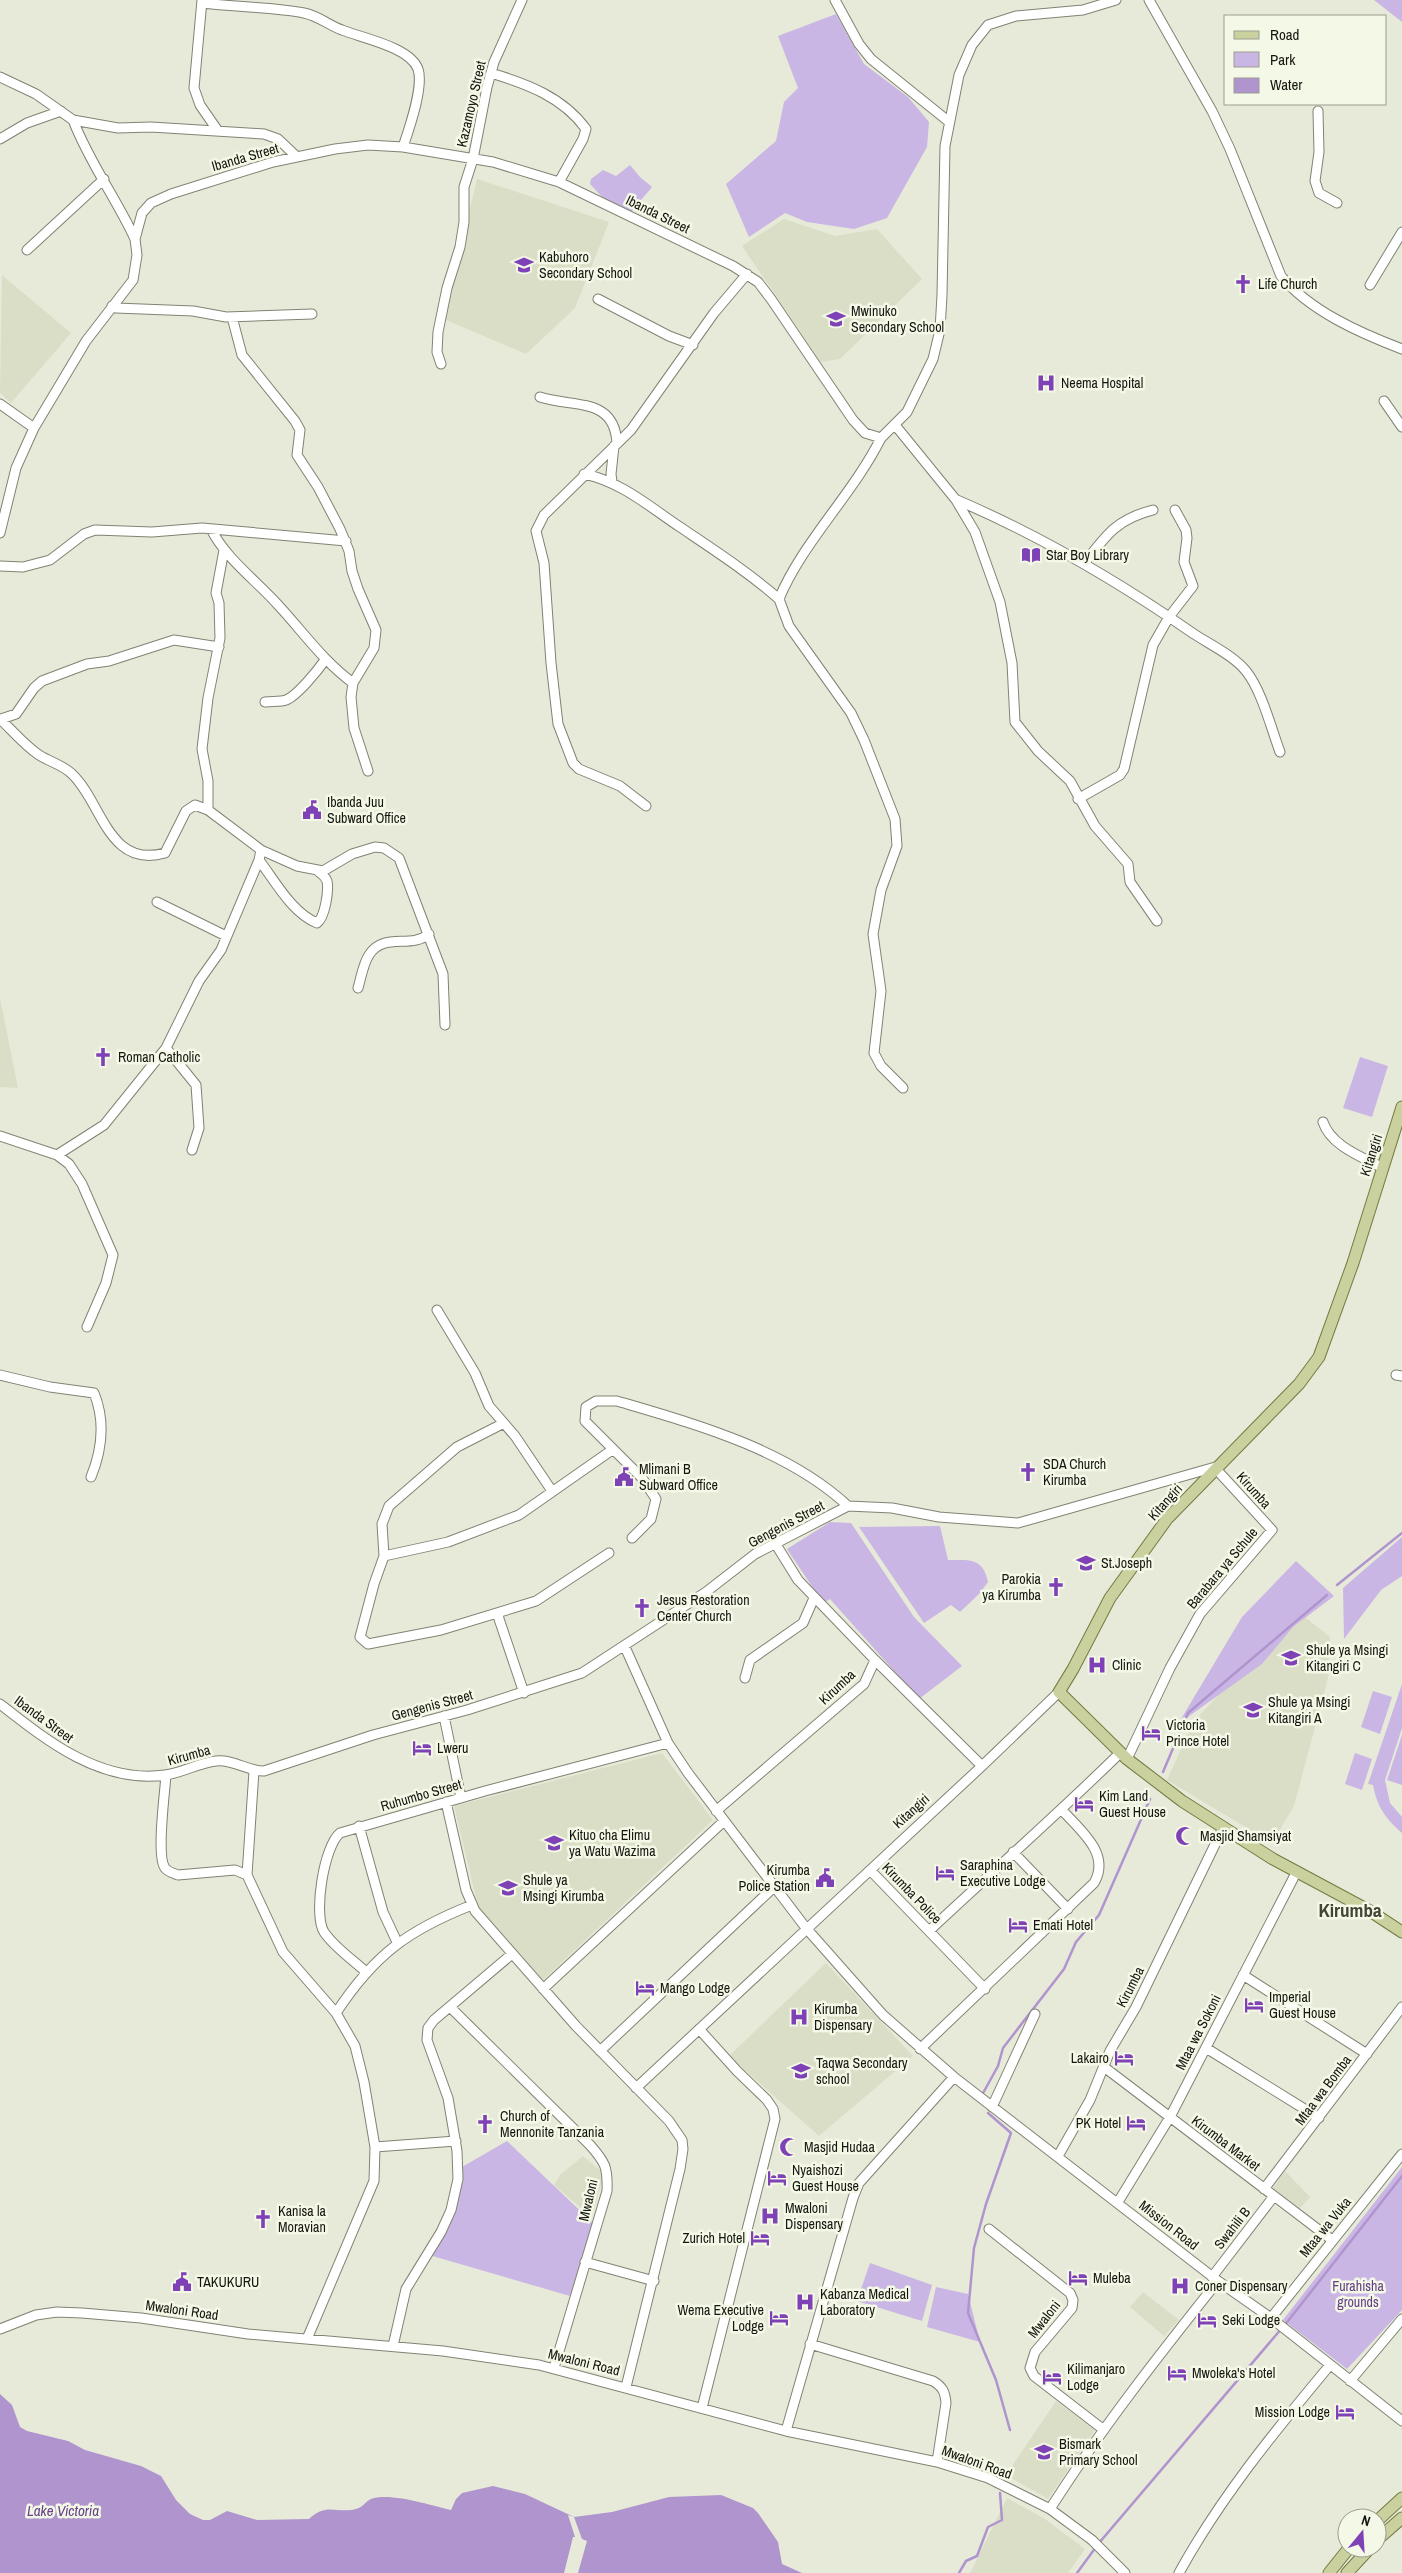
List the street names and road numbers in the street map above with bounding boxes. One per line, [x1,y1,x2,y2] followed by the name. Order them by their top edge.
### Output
[452,59,490,149] street label: Kazamoyo Street
[209,139,281,175] street label: Ibanda Street
[623,191,693,237] street label: Ibanda Street
[1356,1132,1386,1178] street label: Kitangiri
[1233,1468,1276,1513] street label: Kirumba
[1144,1480,1186,1524] street label: Kitangiri
[745,1496,827,1552] street label: Gengenis Street
[1183,1524,1261,1612] street label: Barabara ya Schule
[815,1665,859,1708] street label: Kirumba
[389,1685,475,1725] street label: Gengenis Street
[11,1691,77,1747] street label: Ibanda Street
[166,1741,213,1769] street label: Kirumba
[378,1775,464,1815] street label: Ruhumbo Street
[889,1790,933,1832] street label: Kitangiri
[878,1859,946,1927] street label: Kirumba Police
[1112,1963,1148,2010] street label: Kirumba
[1171,1991,1225,2073] street label: Mtaa wa Sokoni
[1291,2051,1356,2129] street label: Mtaa wa Bomba
[1188,2111,1264,2175] street label: Kirumba Market
[574,2177,602,2223] street label: Mwaloni
[1295,2193,1355,2261] street label: Mtaa wa Vuka
[1136,2196,1202,2254] street label: Mission Road
[1210,2203,1254,2253] street label: Swahili B
[144,2296,220,2324] street label: Mwaloni Road
[1024,2297,1064,2341] street label: Mwaloni
[546,2344,622,2380] street label: Mwaloni Road
[939,2441,1015,2483] street label: Mwaloni Road

